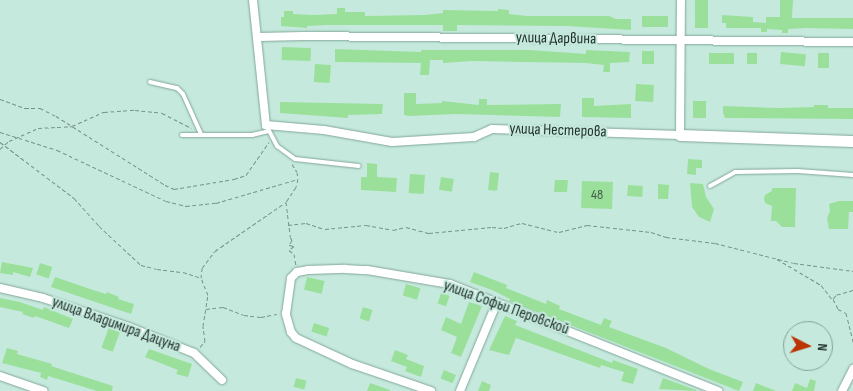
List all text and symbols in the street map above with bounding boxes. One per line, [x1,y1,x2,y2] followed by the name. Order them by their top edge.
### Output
[516,29,596,49] street label: улица Дарвина
[509,120,607,142] street label: улица Нестерова
[591,187,603,203] house number: 48
[441,276,571,340] street label: улица Софьи Перовской
[49,293,183,357] street label: улица Владимира Дацуна
[783,321,833,371] north arrow
[814,343,831,352] text: N

